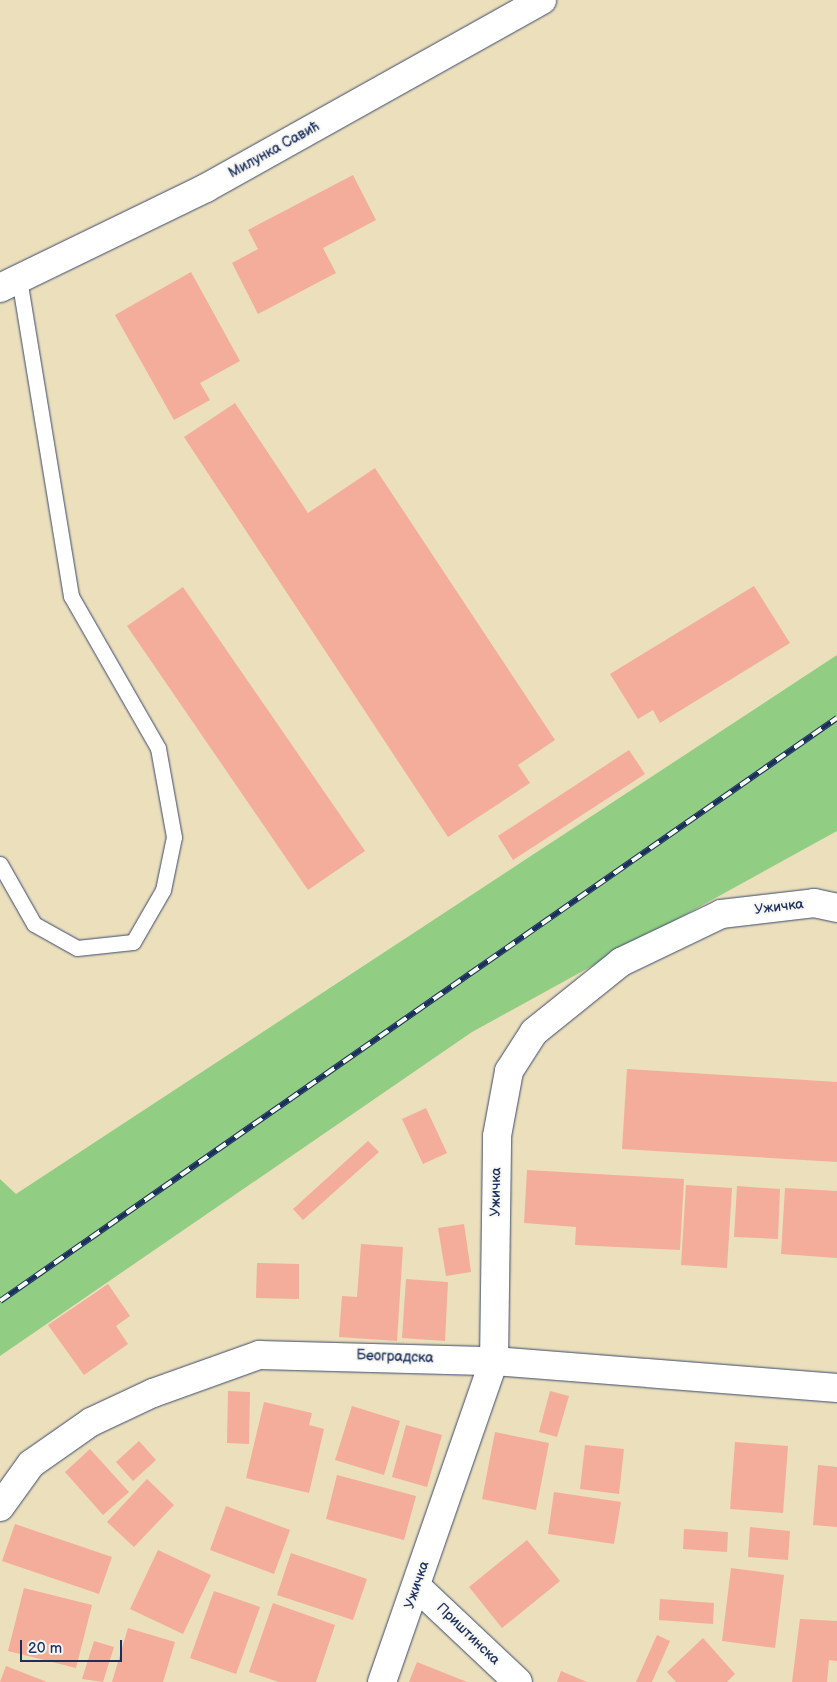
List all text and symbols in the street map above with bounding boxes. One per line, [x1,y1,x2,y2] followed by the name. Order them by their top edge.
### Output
[226,118,322,182] street label: Милунка Савић
[753,896,805,918] street label: Ужичка
[487,1167,505,1217] street label: Ужичка
[356,1347,434,1367] street label: Београдска
[401,1559,433,1611] street label: Ужичка
[433,1600,503,1668] street label: Приштинска
[22,1630,125,1662] scale bar
[28,1639,62,1658] text: 20 m

